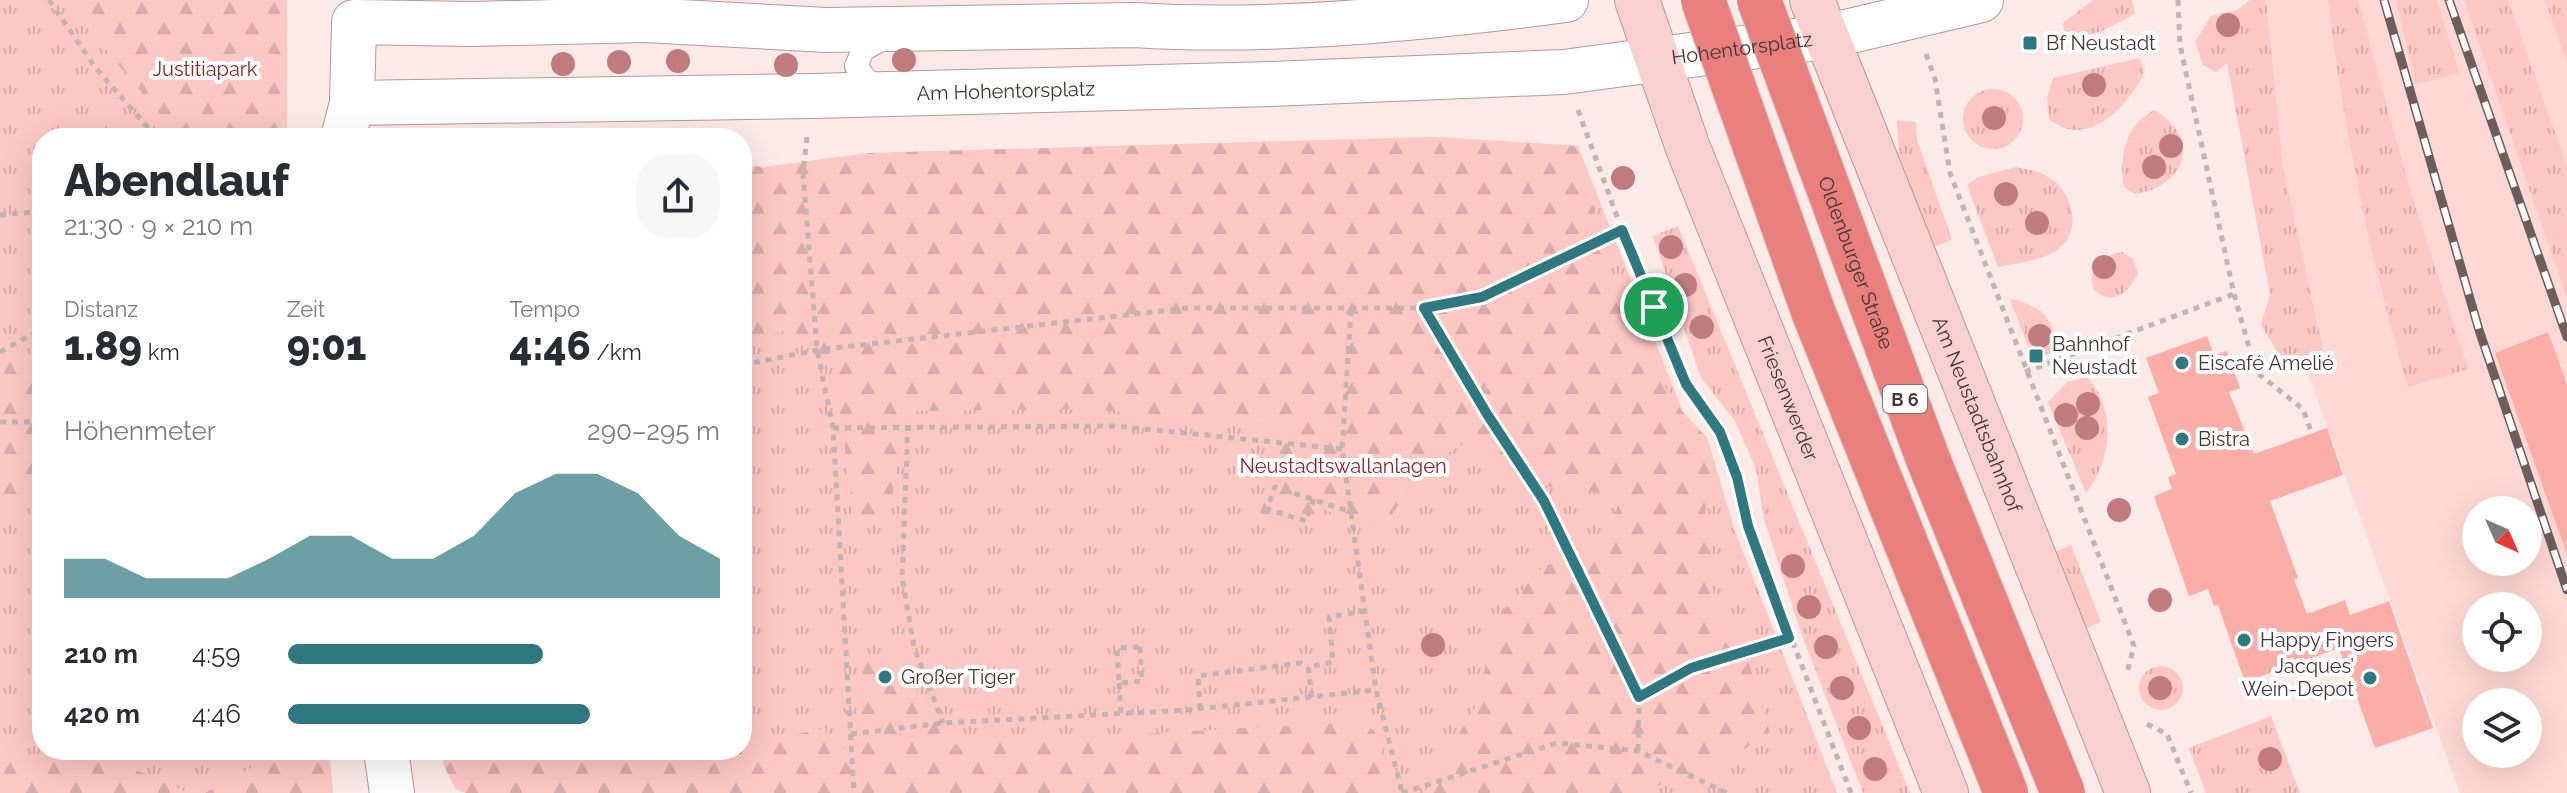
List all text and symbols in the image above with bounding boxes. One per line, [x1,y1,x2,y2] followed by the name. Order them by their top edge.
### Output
[1670,27,1814,69] street label: Hohentorsplatz
[2046,31,2156,55] place label: Bf Neustadt
[2021,34,2039,52] marker: Bf Neustadt
[153,57,258,81] park label: Justitiapark
[916,77,1096,105] street label: Am Hohentorsplatz
[636,154,720,238] button: share
[64,155,289,206] text: Abendlauf
[1813,173,1899,353] street label: Oldenburger Straße
[64,211,253,241] text: 21:30 · 9 × 210 m
[1620,273,1688,341] pin
[1632,285,1676,329] icon: arrive
[64,296,138,322] text: Distanz
[287,296,325,322] text: Zeit
[509,296,580,322] text: Tempo
[1927,313,2027,517] street label: Am Neustadtsbahnhof
[64,322,142,369] text: 1.89
[287,322,366,369] text: 9:01
[509,322,591,369] text: 4:46
[1752,332,1824,464] street label: Friesenwerder
[2052,332,2138,379] place label: Bahnhof Neustadt
[142,339,180,365] text: km
[591,339,642,365] text: /km
[2027,347,2045,365] marker: Bahnhof Neustadt
[2198,351,2334,375] place label: Eiscafé Amelié
[2173,354,2191,372] marker: Eiscafé Amelié
[1883,385,1927,413] road number: B 6
[64,416,216,446] text: Höhenmeter
[587,416,720,446] text: 290–295 m
[2198,427,2250,451] place label: Bistra
[2173,430,2191,448] marker: Bistra
[1239,454,1447,478] park label: Neustadtswallanlagen
[2462,496,2542,576] north arrow
[2462,496,2542,768] map controls
[2462,592,2542,672] button: locate
[2260,628,2394,652] place label: Happy Fingers
[2235,631,2253,649] marker: Happy Fingers
[64,639,138,669] text: 210 m
[192,639,241,669] text: 4:59
[2241,654,2354,701] place label: Jacques’ Wein-Depot
[901,665,1015,689] place label: Großer Tiger
[876,668,894,686] marker: Großer Tiger
[2361,669,2379,687] marker: Jacques’ Wein-Depot
[2462,688,2542,768] button: layers
[64,699,140,729] text: 420 m
[192,699,241,729] text: 4:46

